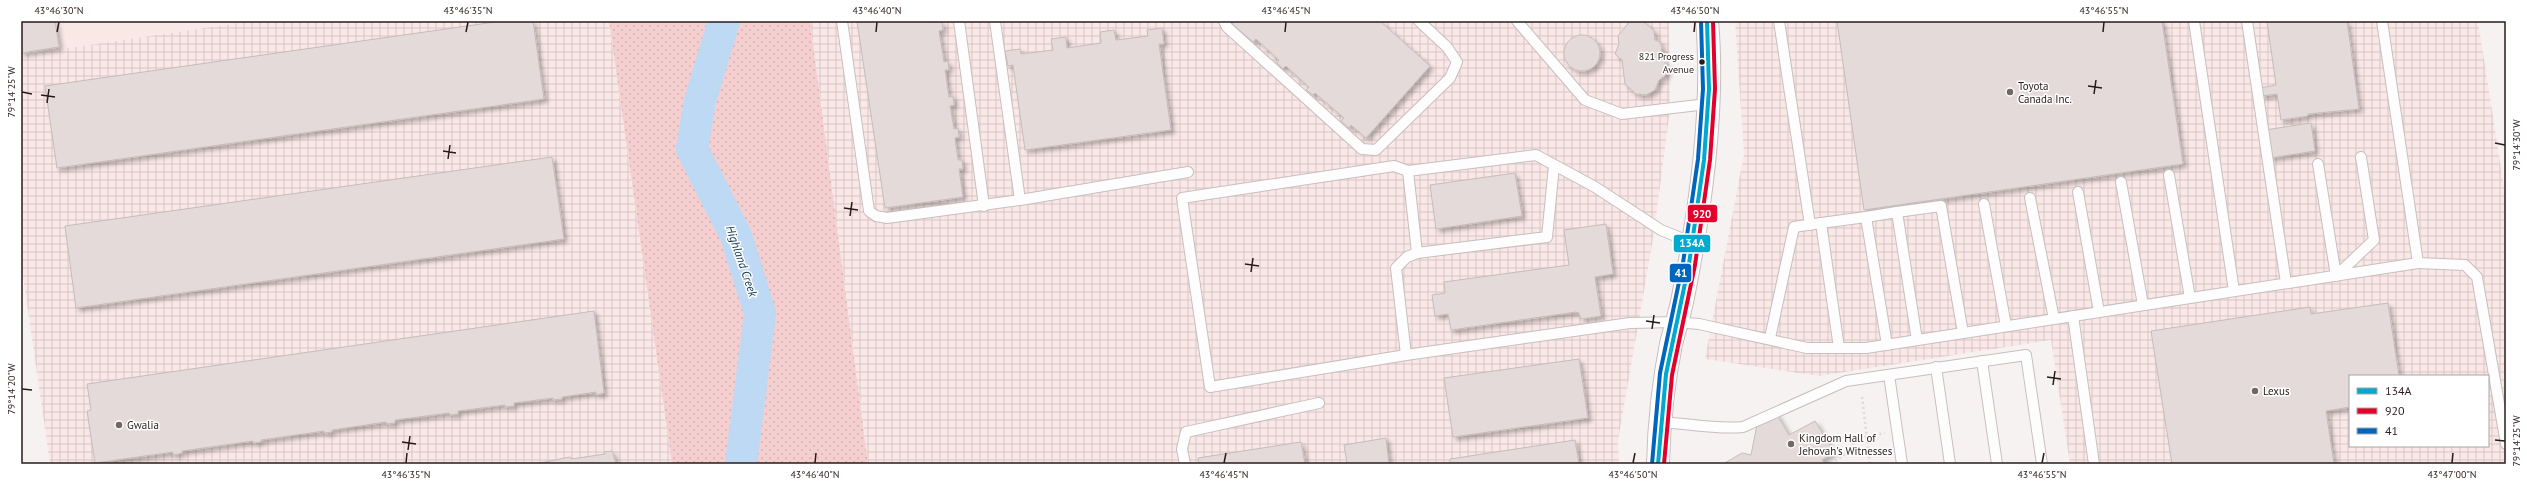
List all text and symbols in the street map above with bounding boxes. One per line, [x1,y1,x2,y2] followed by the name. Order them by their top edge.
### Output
[34,4,84,17] text: 43°46'30"N
[443,4,493,17] text: 43°46'35"N
[852,4,902,17] text: 43°46'40"N
[1261,4,1311,17] text: 43°46'45"N
[1670,4,1720,17] text: 43°46'50"N
[2079,4,2129,17] text: 43°46'55"N
[1639,50,1694,76] place label: 821 Progress Avenue
[1697,57,1707,67] marker: 821 Progress Avenue
[5,66,18,118] text: 79°14'25"W
[2018,79,2072,106] place label: Toyota Canada Inc.
[2005,87,2015,97] marker: Toyota Canada Inc.
[2510,119,2523,171] text: 79°14'30"W
[1687,204,1718,223] line badge: 920
[1693,207,1711,221] text: 920
[723,223,761,299] water label: Highland Creek
[1673,234,1711,253] line badge: 134A
[1679,236,1705,250] text: 134A
[1669,263,1692,283] line badge: 41
[1675,266,1687,280] text: 41
[5,363,18,415] text: 79°14'20"W
[2349,375,2489,447] legend
[2385,383,2412,398] text: 134A
[2263,384,2290,398] place label: Lexus
[2250,386,2260,396] marker: Lexus
[2385,403,2405,418] text: 920
[2510,415,2523,467] text: 79°14'25"W
[127,418,159,432] place label: Gwalia
[114,420,124,430] marker: Gwalia
[2385,423,2398,438] text: 41
[1798,431,1893,458] place label: Kingdom Hall of Jehovah's Witnesses
[1786,439,1796,449] marker: Kingdom Hall of Jehovah's Witnesses
[381,468,431,481] text: 43°46'35"N
[790,468,840,481] text: 43°46'40"N
[1199,468,1249,481] text: 43°46'45"N
[1608,468,1658,481] text: 43°46'50"N
[2017,468,2067,481] text: 43°46'55"N
[2427,468,2477,481] text: 43°47'00"N

